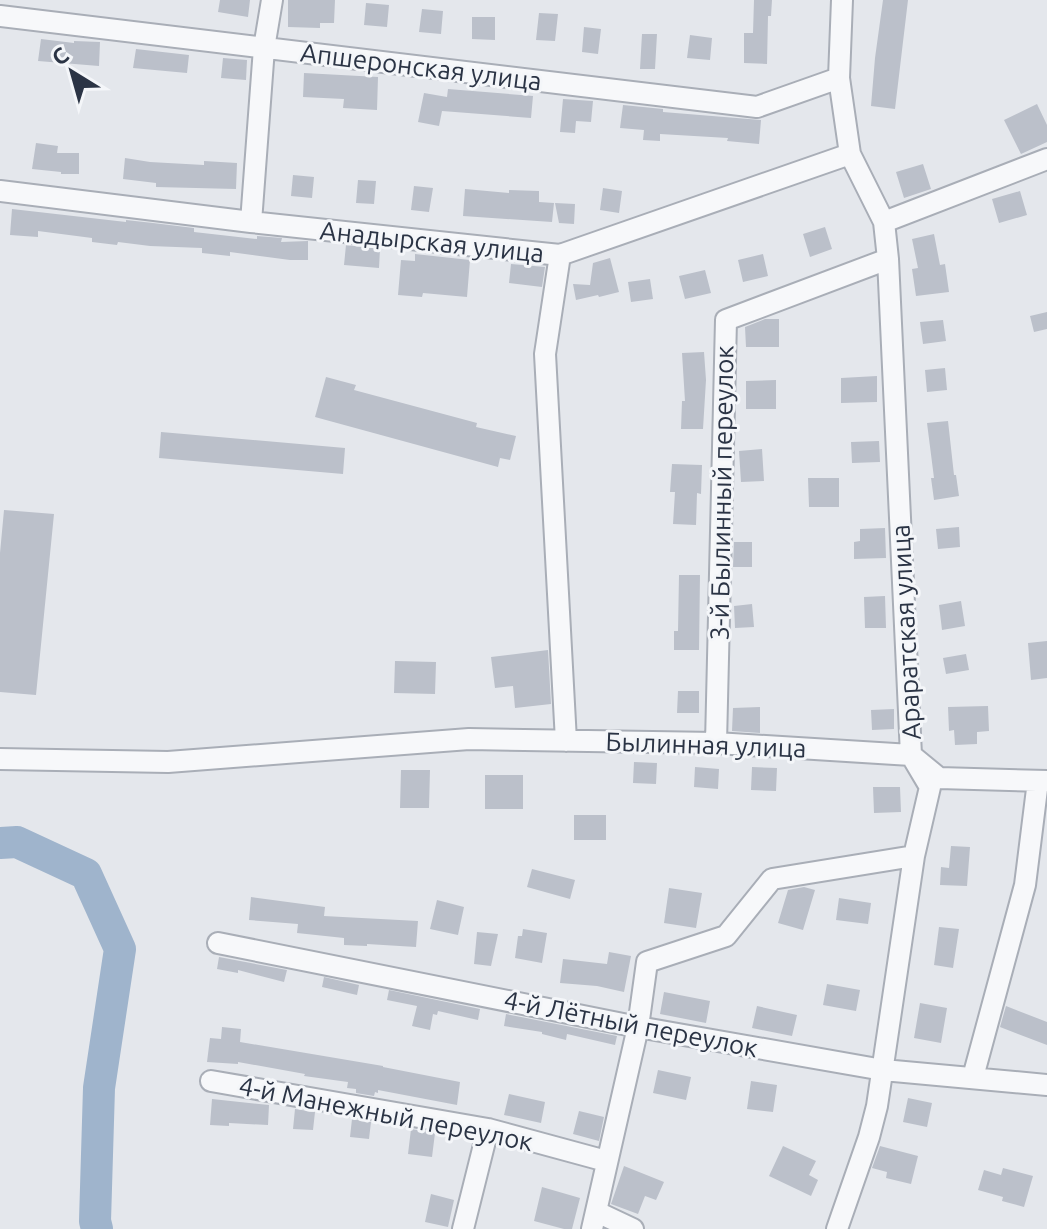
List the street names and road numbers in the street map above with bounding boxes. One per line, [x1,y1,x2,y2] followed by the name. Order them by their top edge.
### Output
[299,37,543,96] street label: Апшеронская улица
[319,215,546,268] street label: Анадырская улица
[704,345,739,641] street label: 3-й Былинный переулок
[885,524,926,740] street label: Араратская улица
[605,727,807,762] street label: Былинная улица
[502,985,761,1062] street label: 4-й Лётный переулок
[237,1071,536,1156] street label: 4-й Манежный переулок

